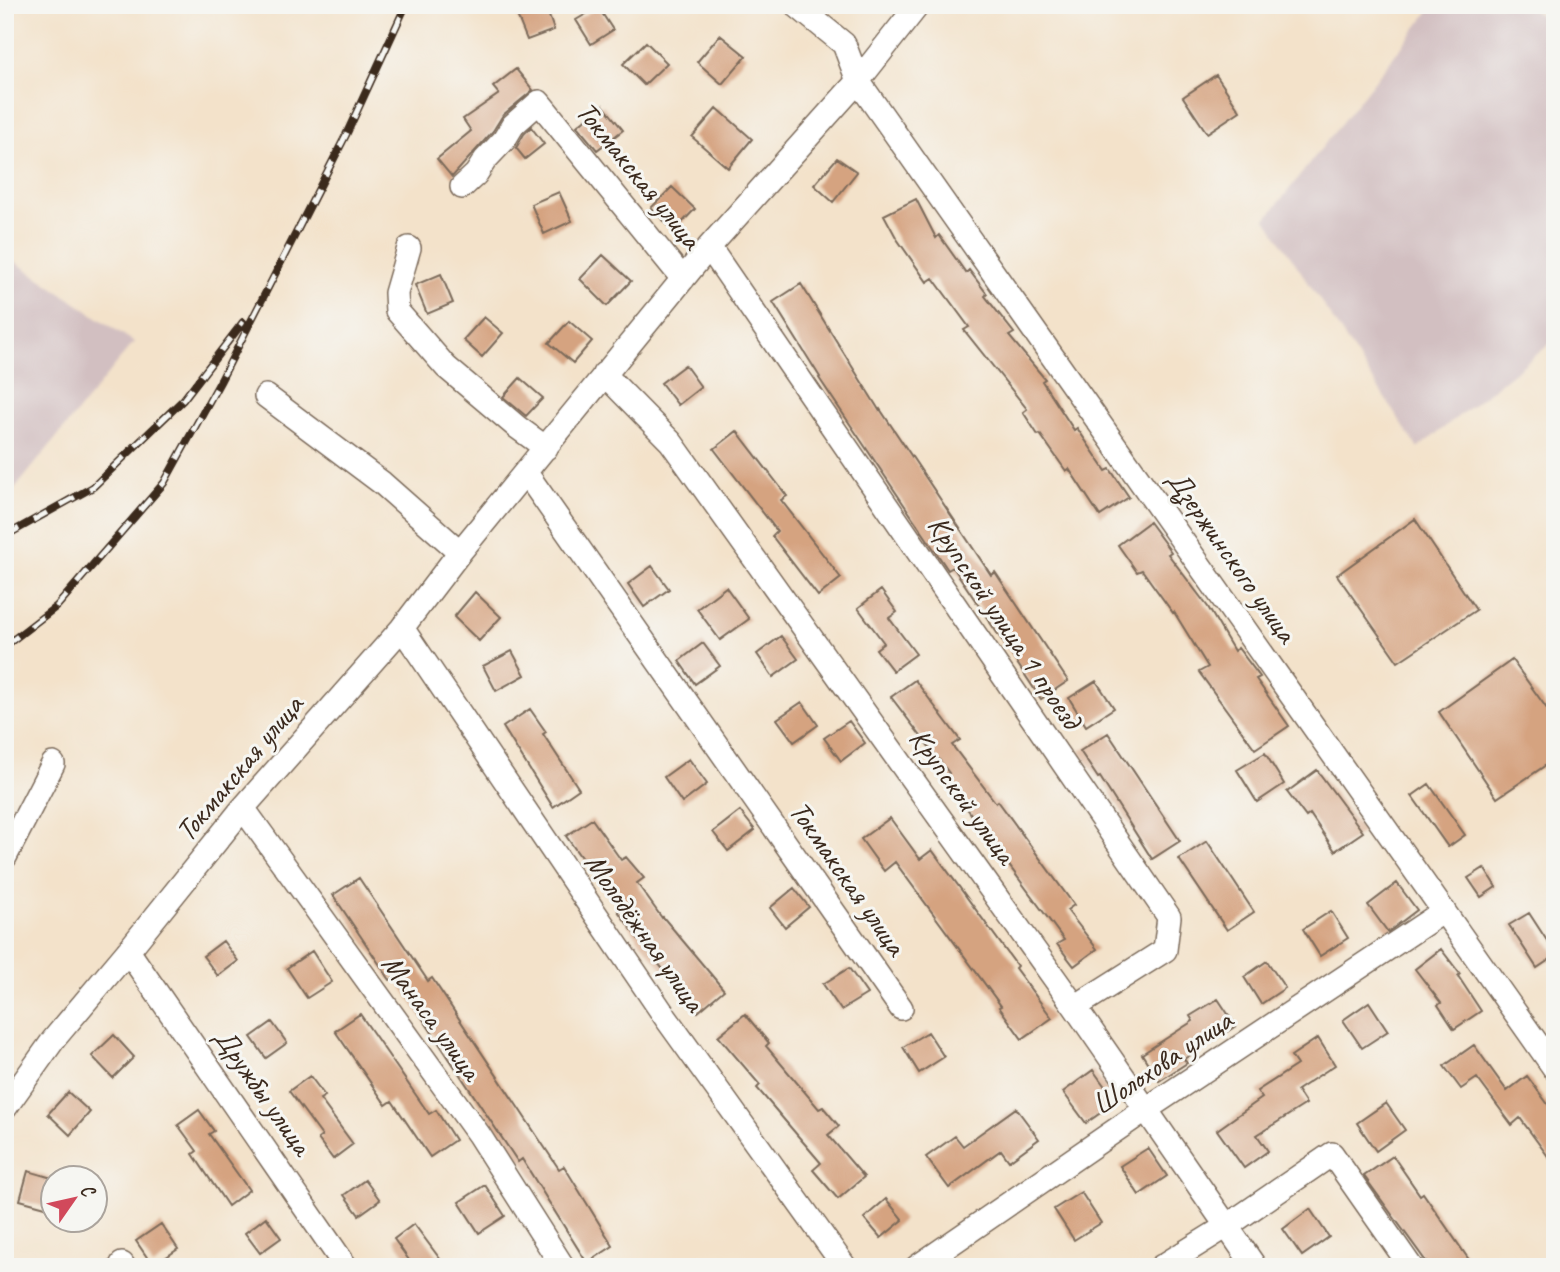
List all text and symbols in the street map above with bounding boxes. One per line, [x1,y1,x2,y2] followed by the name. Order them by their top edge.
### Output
[568,93,712,258] street label: Токмакская улица
[1158,462,1307,652] street label: Дзержинского улица
[920,508,1092,738] street label: Крупской улица 1 проезд
[167,685,313,849] street label: Токмакская улица
[901,721,1027,874] street label: Крупской улица
[781,793,916,964] street label: Токмакская улица
[576,845,715,1020] street label: Молодёжная улица
[373,946,492,1090] street label: Манаса улица
[1084,1000,1241,1123] street label: Шолохова улица
[205,1020,322,1164] street label: Дружбы улица
[38,1164,108,1234] north arrow
[75,1179,101,1203] text: С

